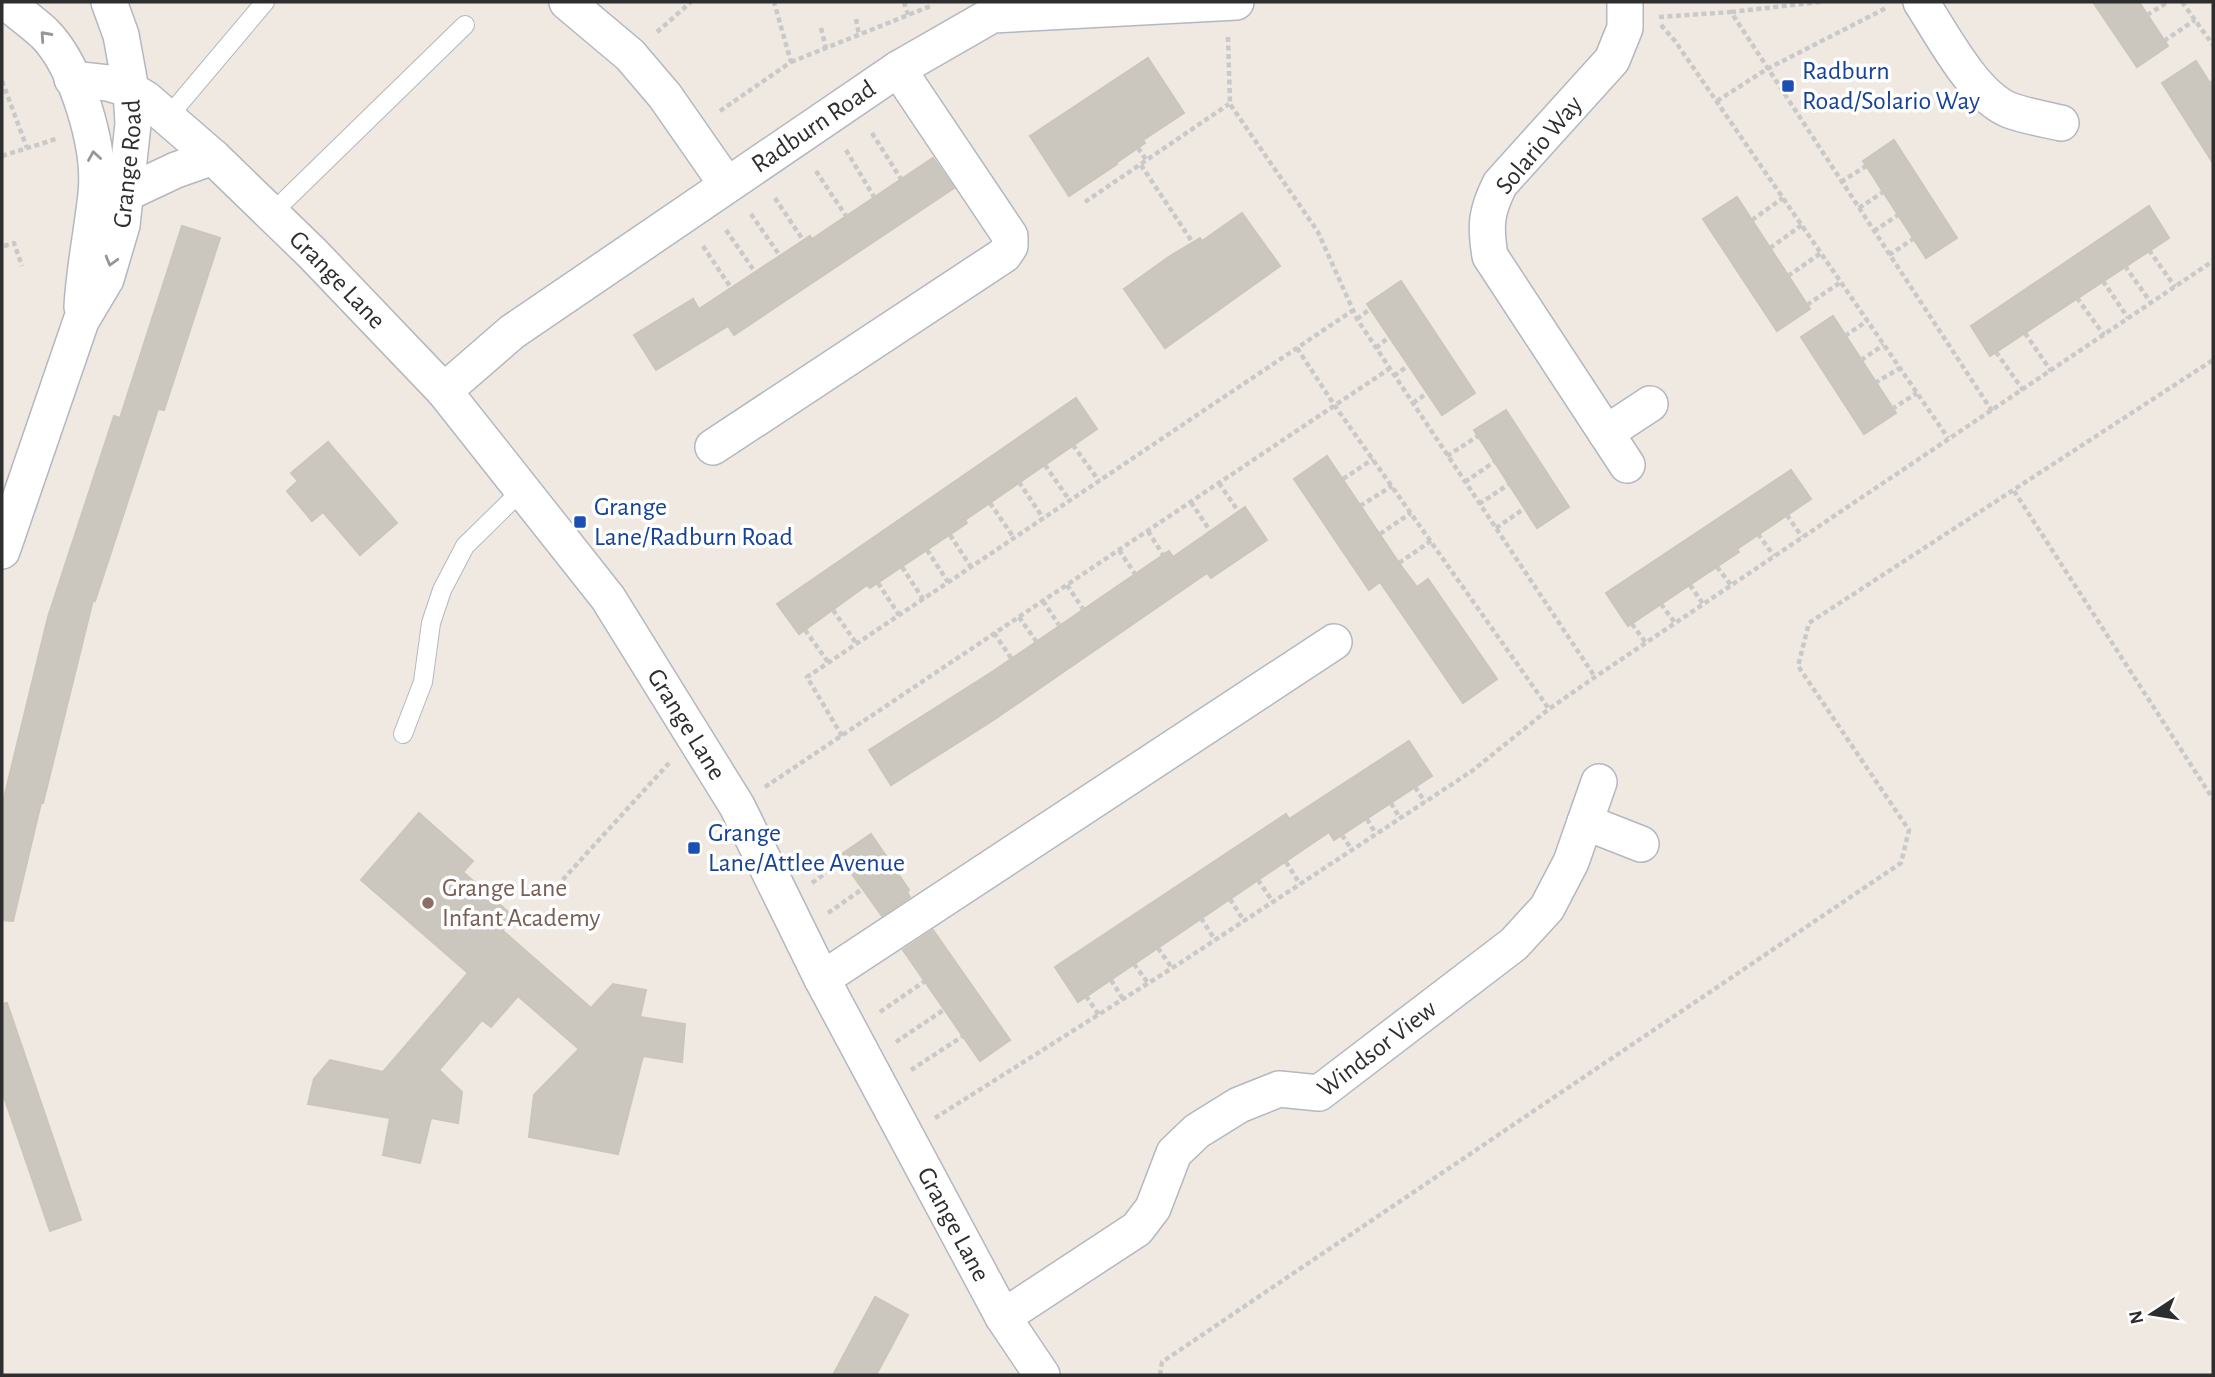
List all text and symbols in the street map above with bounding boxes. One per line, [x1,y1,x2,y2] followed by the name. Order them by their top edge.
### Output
[41,31,53,44] one-way arrow
[1802,58,1980,114] place label: Radburn Road/Solario Way
[747,75,880,178] street label: Radburn Road
[1780,78,1796,94] marker: Radburn Road/Solario Way
[1491,91,1587,199] street label: Solario Way
[109,99,146,229] street label: Grange Road
[87,150,102,162] one-way arrow
[284,226,390,334] street label: Grange Lane
[105,254,120,266] one-way arrow
[594,494,793,550] place label: Grange Lane/Radburn Road
[572,514,588,530] marker: Grange Lane/Radburn Road
[642,664,730,784] street label: Grange Lane
[708,820,905,876] place label: Grange Lane/Attlee Avenue
[686,840,702,856] marker: Grange Lane/Attlee Avenue
[442,875,600,931] place label: Grange Lane Infant Academy
[420,895,436,911] marker: Grange Lane Infant Academy
[1313,995,1442,1102] street label: Windsor View
[912,1163,994,1286] street label: Grange Lane
[2117,1279,2187,1349] north arrow
[2126,1309,2148,1326] text: N

